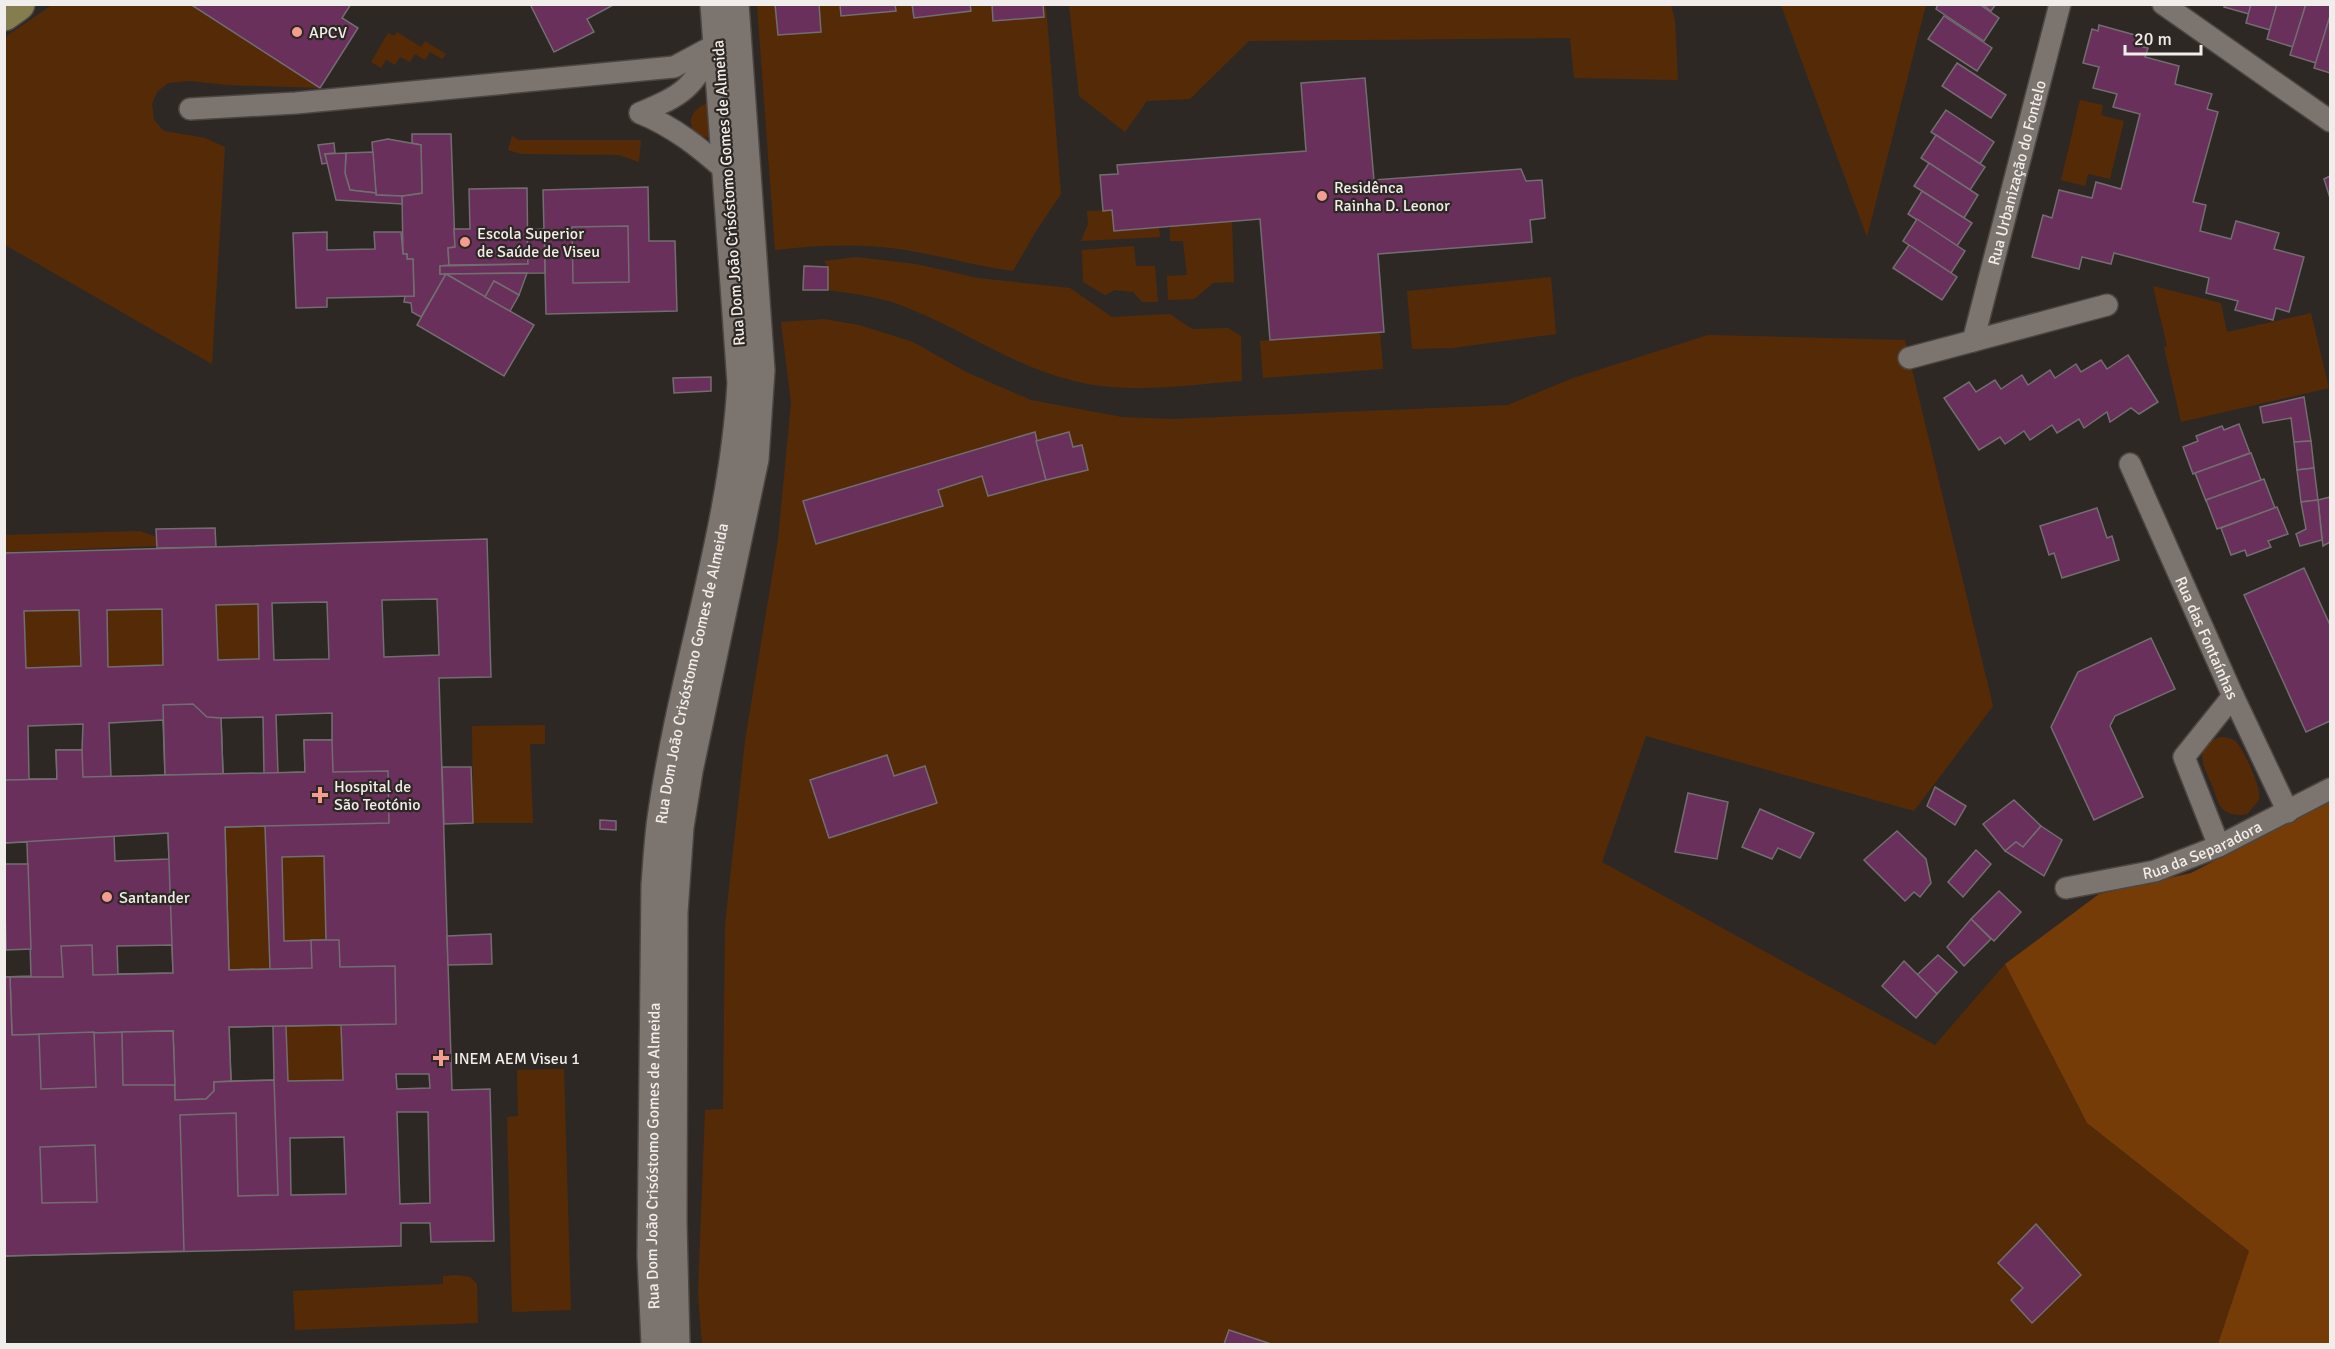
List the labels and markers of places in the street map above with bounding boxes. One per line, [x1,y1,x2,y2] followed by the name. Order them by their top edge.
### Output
[309,23,347,43] place label: APCV
[290,25,304,39] marker: APCV
[1334,178,1450,216] place label: Residênca Rainha D. Leonor
[1315,189,1329,203] marker: Residênca Rainha D. Leonor
[477,224,600,262] place label: Escola Superior de Saúde de Viseu
[458,235,472,249] marker: Escola Superior de Saúde de Viseu
[334,777,421,815] place label: Hospital de São Teotónio
[311,786,329,804] marker: Hospital de São Teotónio
[119,888,190,908] place label: Santander
[100,890,114,904] marker: Santander
[432,1049,450,1067] marker: INEM AEM Viseu 1
[454,1049,580,1069] place label: INEM AEM Viseu 1

